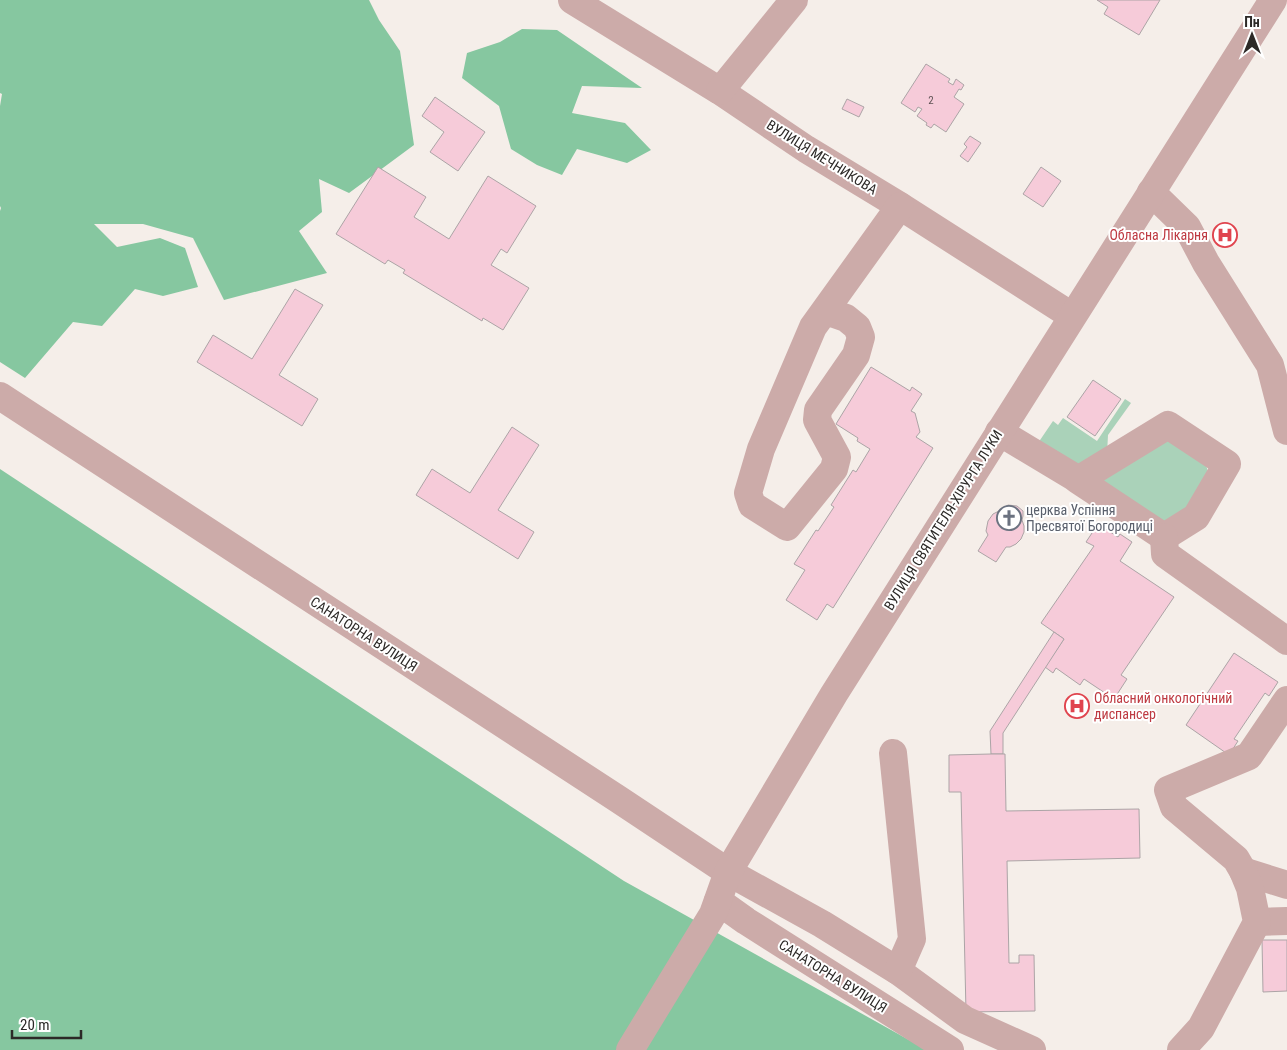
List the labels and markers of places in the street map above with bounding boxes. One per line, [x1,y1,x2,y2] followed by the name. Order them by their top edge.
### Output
[1212,222,1238,248] hospital icon: Обласна Лікарня
[1109,227,1208,243] place label: Обласна Лікарня
[1026,502,1153,534] place label: церква Успіння Пресвятої Богородиці
[996,505,1022,531] church icon: церква Успіння Пресвятої Богородиці
[1094,690,1232,722] place label: Обласний онкологічний диспансер
[1064,693,1090,719] hospital icon: Обласний онкологічний диспансер

